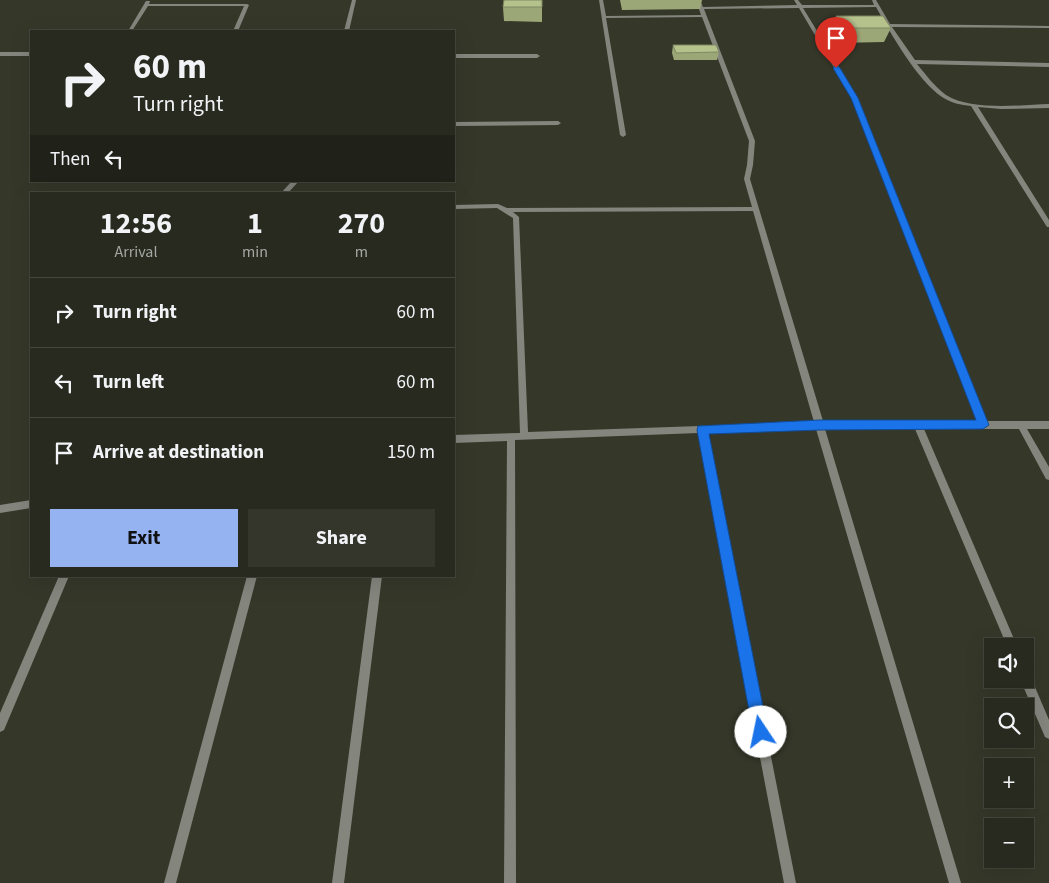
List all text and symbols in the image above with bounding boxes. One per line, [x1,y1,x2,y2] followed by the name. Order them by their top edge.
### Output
[815,17,857,68] pin
[822,24,850,52] icon: arrive
[133,42,207,92] text: 60 m
[50,50,115,115] icon: right
[133,88,223,120] text: Turn right
[100,145,128,173] icon: left
[50,146,90,173] text: Then
[100,202,172,245] text: 12:56
[247,202,263,245] text: 1
[338,202,385,245] text: 270
[114,241,157,263] text: Arrival
[242,241,268,263] text: min
[355,241,368,263] text: m
[50,299,78,327] icon: right
[93,299,177,326] text: Turn right
[397,299,435,326] text: 60 m
[50,369,78,397] icon: left
[93,369,164,396] text: Turn left
[397,369,435,396] text: 60 m
[50,439,78,467] icon: arrive
[93,439,264,466] text: Arrive at destination
[387,439,435,466] text: 150 m
[50,509,238,567] button: Exit
[248,509,435,567] button: Share
[984,638,1034,868] map controls
[984,638,1034,688] button: sound
[984,698,1034,748] button: search
[734,705,786,757] position arrow
[984,758,1034,808] button: +
[984,818,1034,868] button: −

